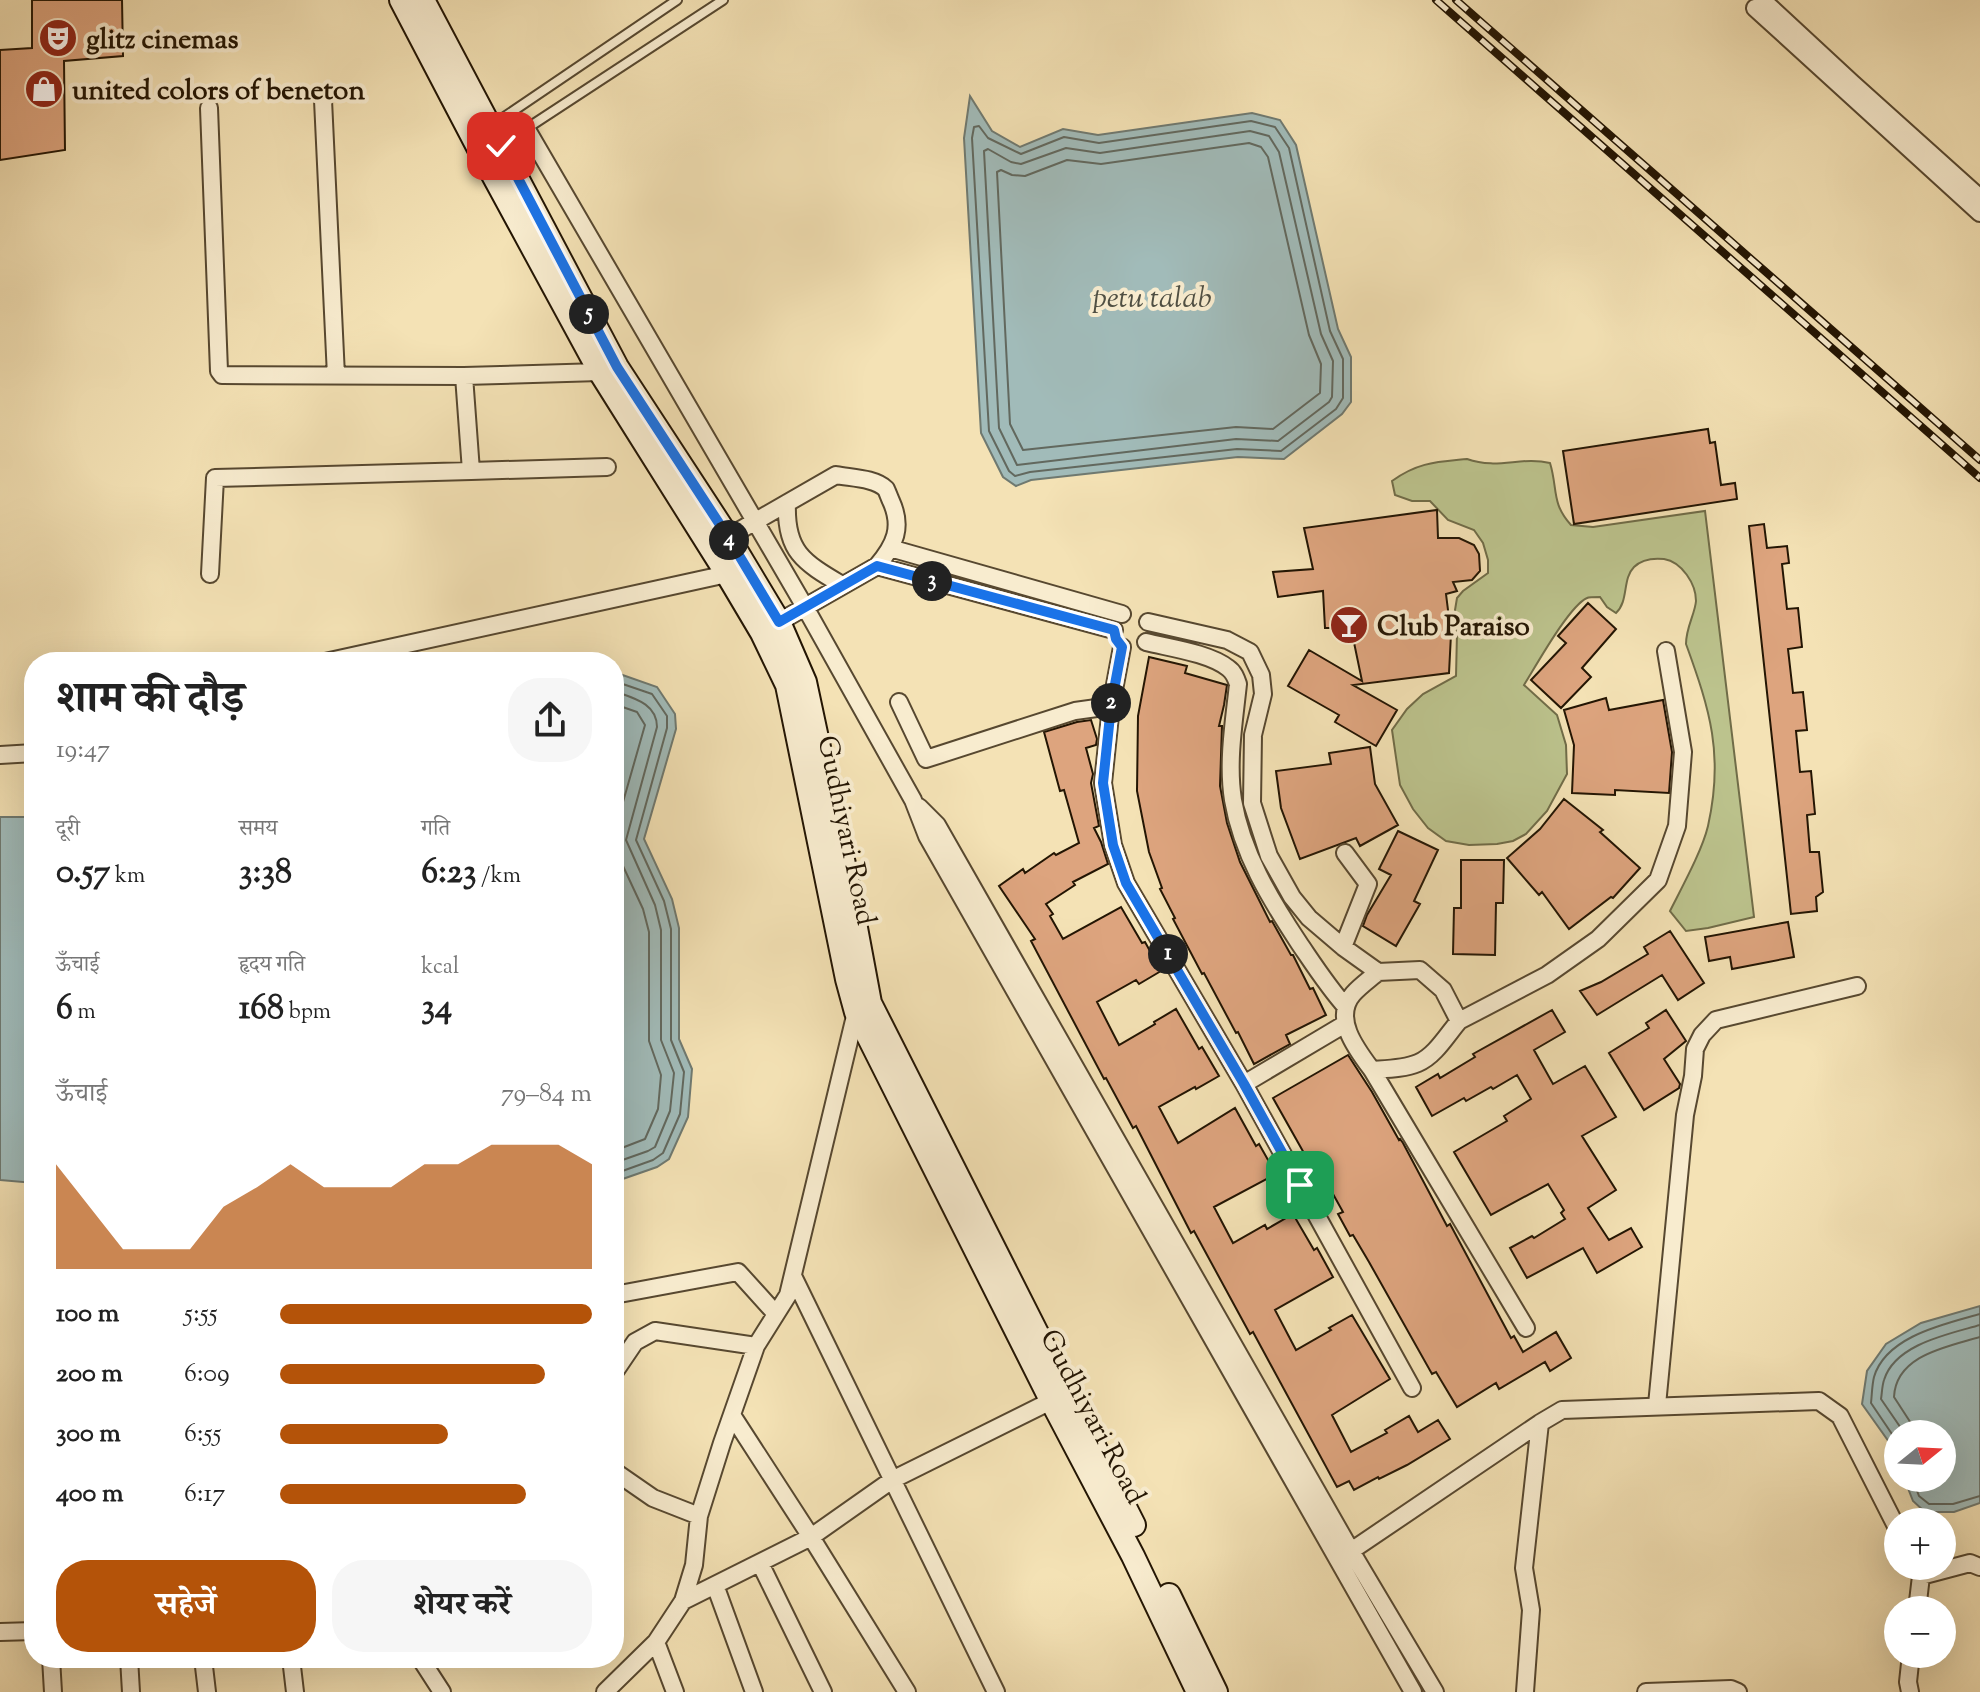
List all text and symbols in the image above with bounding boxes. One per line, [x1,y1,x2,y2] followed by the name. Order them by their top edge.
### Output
[37,17,79,59] theatre icon: glitz cinemas
[86,21,238,61] place label: glitz cinemas
[23,68,65,110] shop icon: united colors of beneton
[72,72,365,112] place label: united colors of beneton
[467,112,535,180] pin
[479,124,523,168] icon: check
[1092,278,1212,321] water label: petu talab
[569,294,609,334] pin: 5
[585,298,593,330] text: 5
[709,520,749,560] pin: 4
[723,524,735,556] text: 4
[912,561,952,601] pin: 3
[928,565,936,597] text: 3
[1328,604,1370,646] bar icon: Club Paraiso
[1377,608,1530,648] place label: Club Paraiso
[56,670,244,733] text: शाम की दौड़
[508,678,592,762] button: share
[1091,683,1131,723] pin: 2
[1106,687,1116,719] text: 2
[56,732,110,769] text: 19:47
[805,732,885,929] street label: Gudhiyari Road
[56,814,80,846] text: दूरी
[239,814,277,846] text: समय
[421,814,450,846] text: गति
[56,849,110,898] text: 0.57
[239,849,292,898] text: 3:38
[421,849,476,898] text: 6:23
[110,861,145,893] text: km
[476,861,521,893] text: /km
[1148,934,1188,974] pin: 1
[1164,938,1172,970] text: 1
[56,950,99,982] text: ऊँचाई
[239,950,305,982] text: हृदय गति
[421,952,459,984] text: kcal
[421,984,452,1033] text: 34
[56,985,73,1034] text: 6
[239,985,284,1034] text: 168
[73,997,96,1029] text: m
[284,997,331,1029] text: bpm
[56,1076,107,1113] text: ऊँचाई
[501,1076,592,1113] text: 79–84 m
[1266,1151,1334,1219] pin
[1278,1163,1322,1207] icon: arrive
[56,1296,119,1333] text: 100 m
[184,1296,218,1333] text: 5:55
[1028,1323,1154,1512] street label: Gudhiyari Road
[56,1356,123,1393] text: 200 m
[184,1356,230,1393] text: 6:09
[56,1416,121,1453] text: 300 m
[184,1416,221,1453] text: 6:55
[1884,1420,1956,1492] north arrow
[1884,1420,1956,1668] map controls
[56,1476,123,1513] text: 400 m
[184,1476,225,1513] text: 6:17
[1884,1508,1956,1580] button: +
[56,1560,316,1652] button: सहेजें
[332,1560,592,1652] button: शेयर करें
[1884,1596,1956,1668] button: −

